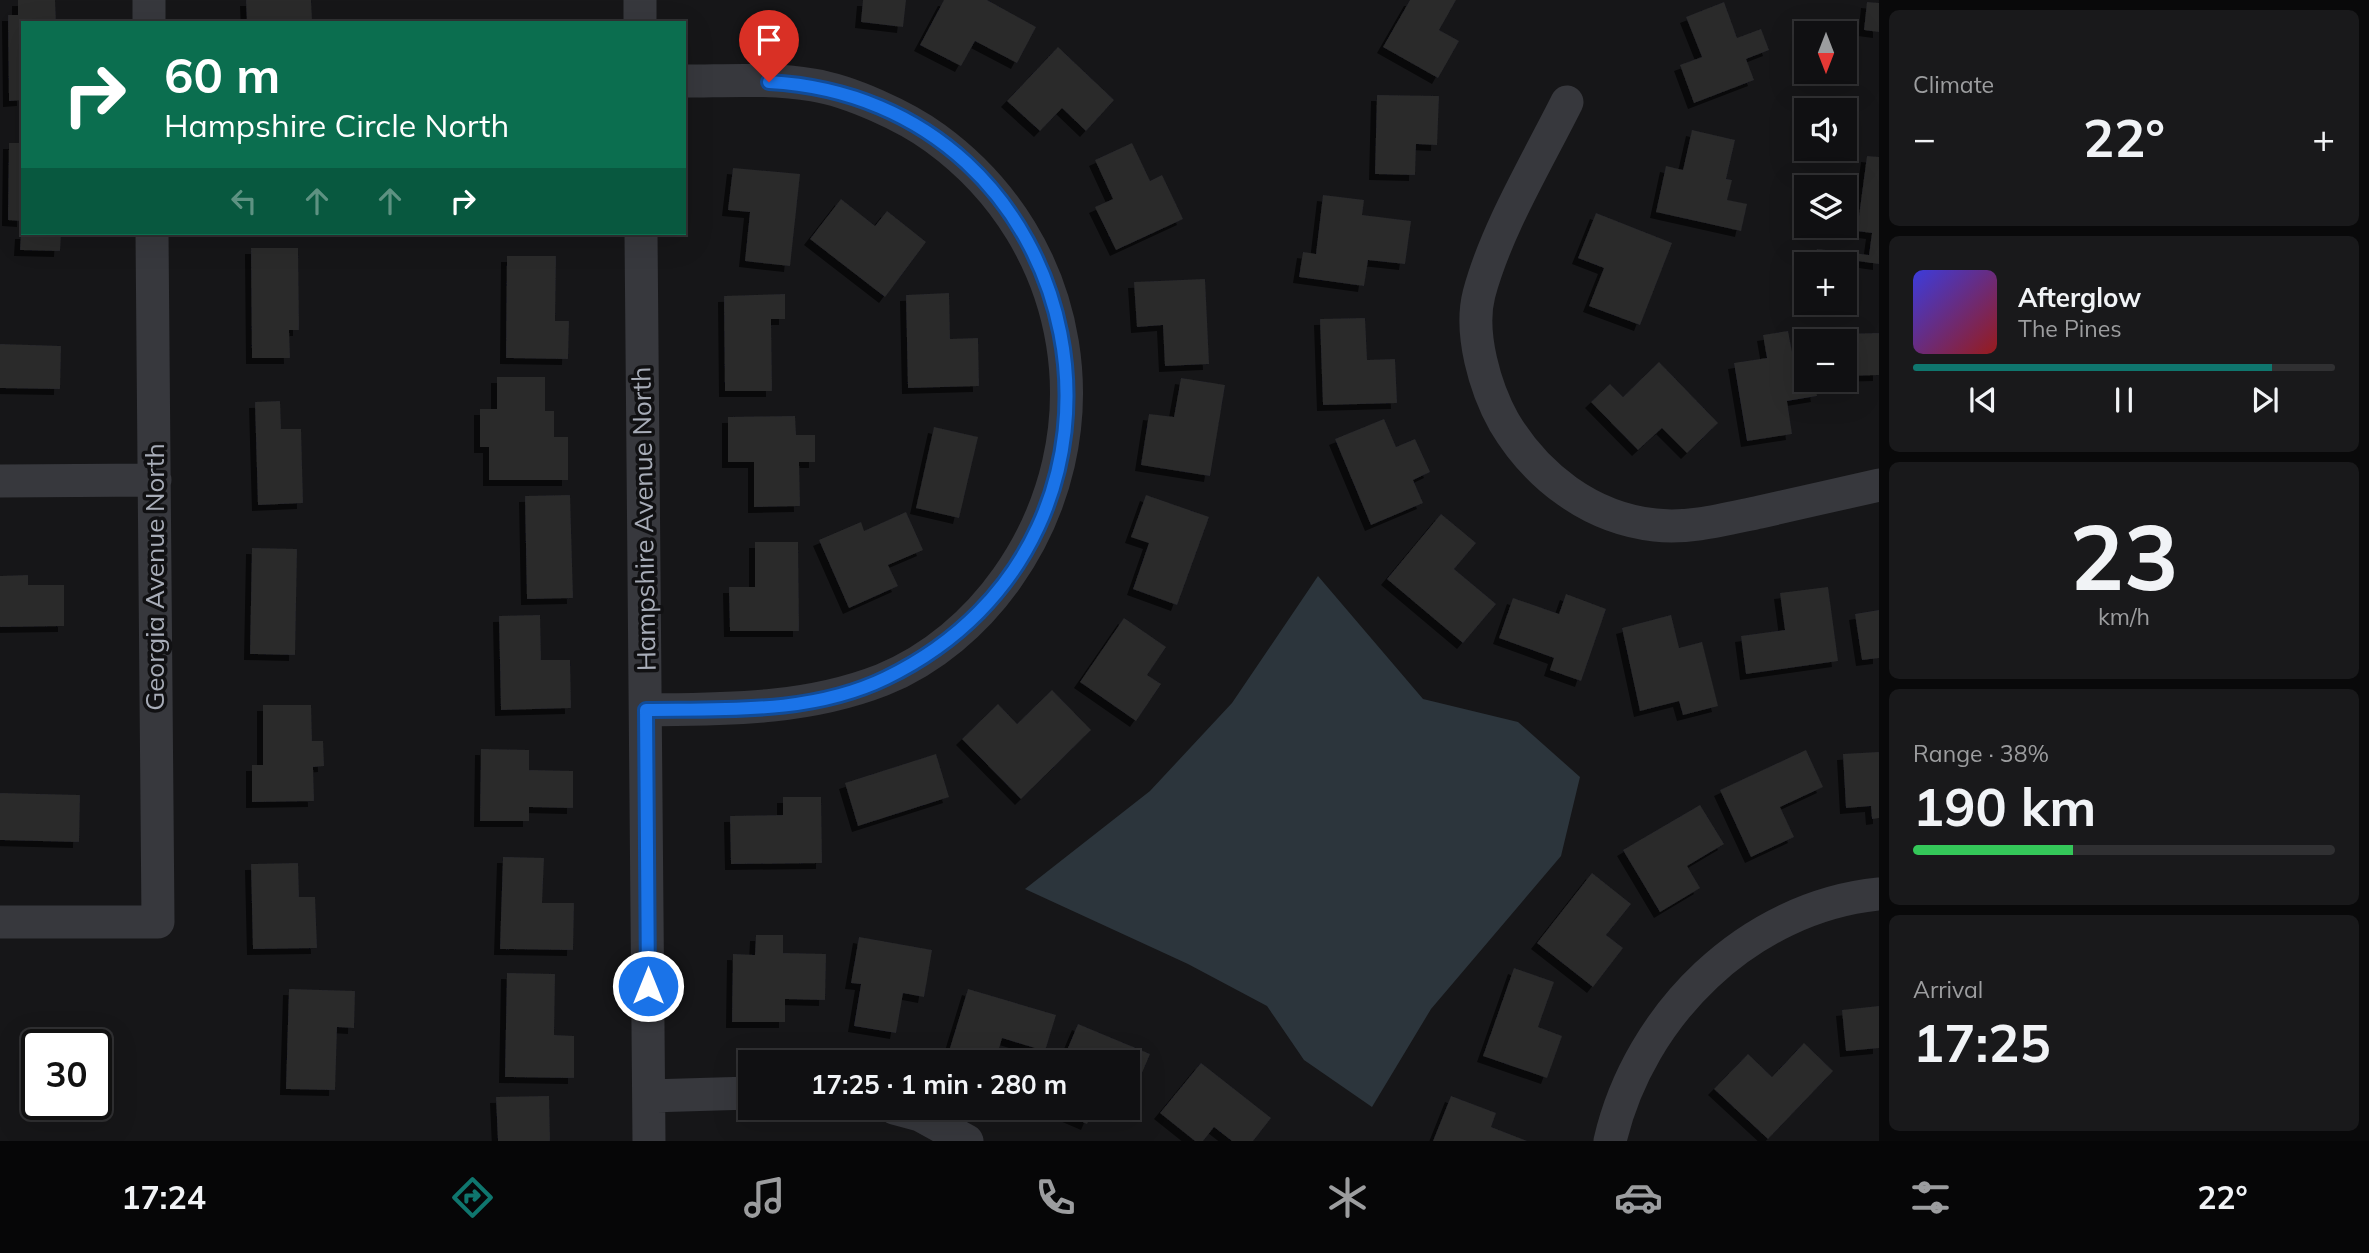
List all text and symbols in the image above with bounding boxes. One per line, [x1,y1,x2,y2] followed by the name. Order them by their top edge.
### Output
[739,10,799,82] pin
[750,21,788,59] icon: arrive
[1794,21,1857,84] north arrow
[1794,21,1857,392] map controls
[164,44,280,105] text: 60 m
[49,49,140,140] icon: right
[1913,70,1994,99] text: Climate
[1794,98,1857,161] button: sound
[164,105,509,145] text: Hampshire Circle North
[2083,105,2165,170] text: 22°
[1913,114,1936,162] text: −
[2312,114,2335,162] text: +
[1794,175,1857,238] button: layers
[225,182,263,220] icon: left
[298,182,336,220] icon: ahead
[371,182,409,220] icon: ahead
[444,182,482,220] icon: right
[1794,252,1857,315] button: +
[2018,281,2141,314] text: Afterglow
[2018,314,2122,343] text: The Pines
[1794,329,1857,392] button: −
[624,366,663,672] street label: Hampshire Avenue North
[1964,381,2002,419] icon: previous
[2105,381,2143,419] icon: pause
[2246,381,2284,419] icon: next
[138,443,171,711] street label: Georgia Avenue North
[2069,499,2179,613] text: 23
[2098,602,2150,631] text: km/h
[1913,739,2049,768] text: Range · 38%
[1913,774,2096,839] text: 190 km
[611,949,685,1023] position arrow
[1913,975,1983,1004] text: Arrival
[1913,1010,2051,1075] text: 17:25
[21,1029,112,1120] speed limit sign: 30
[811,1068,1067,1101] text: 17:25 · 1 min · 280 m
[448,1173,497,1222] icon: directions
[740,1173,789,1222] icon: music
[1031,1173,1080,1222] icon: phone
[1323,1173,1372,1222] icon: climate
[1614,1173,1663,1222] icon: car
[1906,1173,1955,1222] icon: filters
[121,1177,206,1217] text: 17:24
[2197,1177,2248,1217] text: 22°

